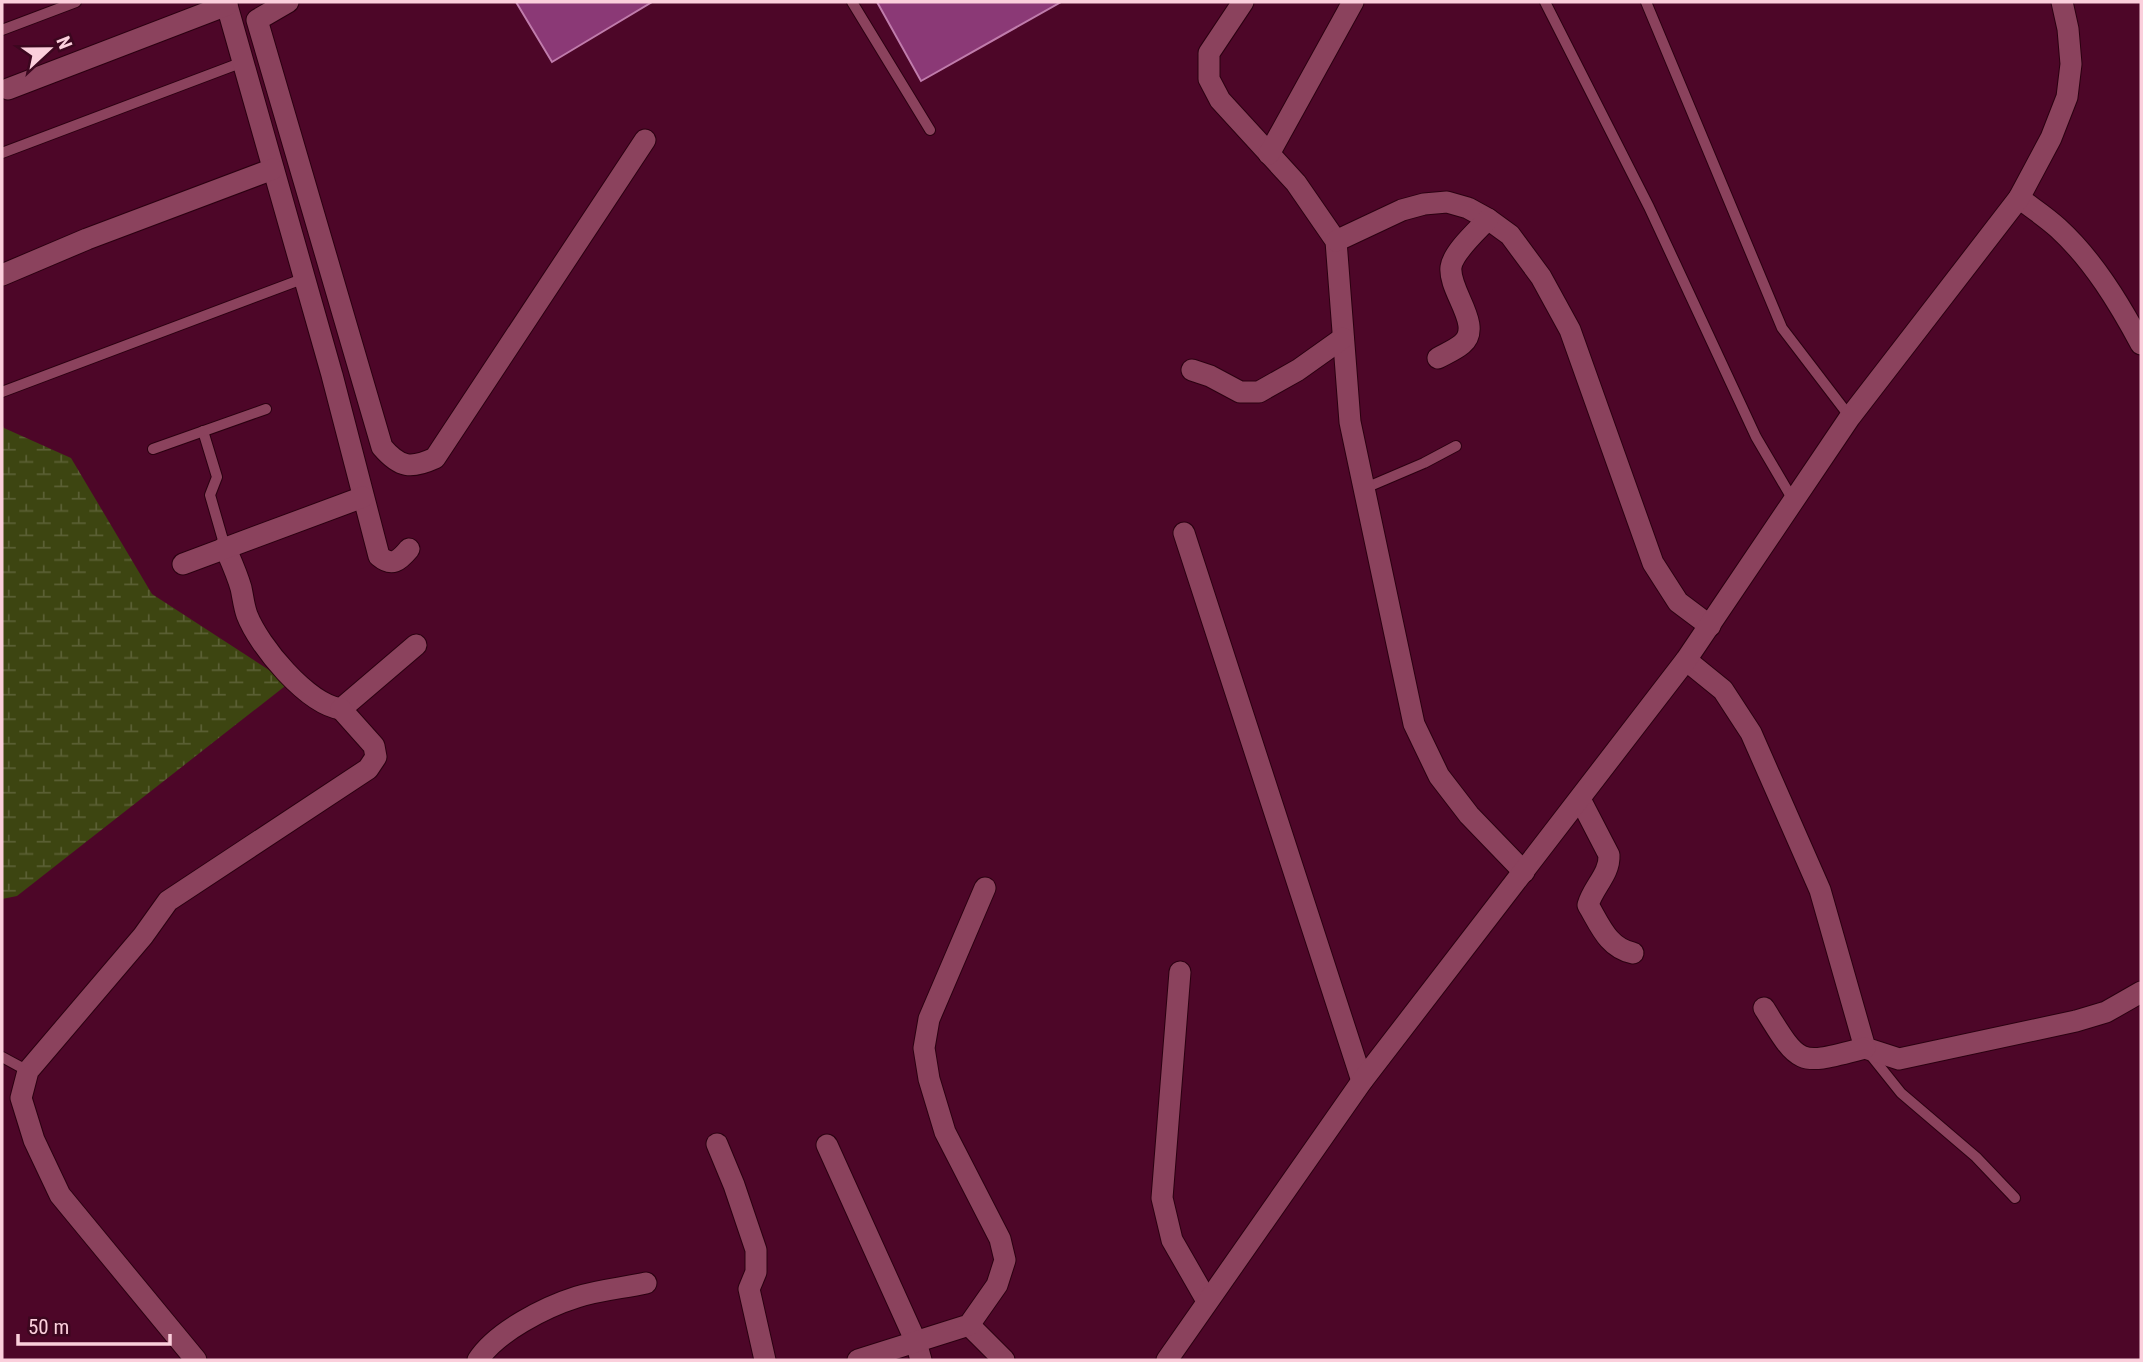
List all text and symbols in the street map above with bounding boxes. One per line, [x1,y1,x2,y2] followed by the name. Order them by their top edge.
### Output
[14,14,84,84] north arrow
[51,33,77,53] text: N
[18,1302,170,1346] scale bar
[28,1315,69,1339] text: 50 m

